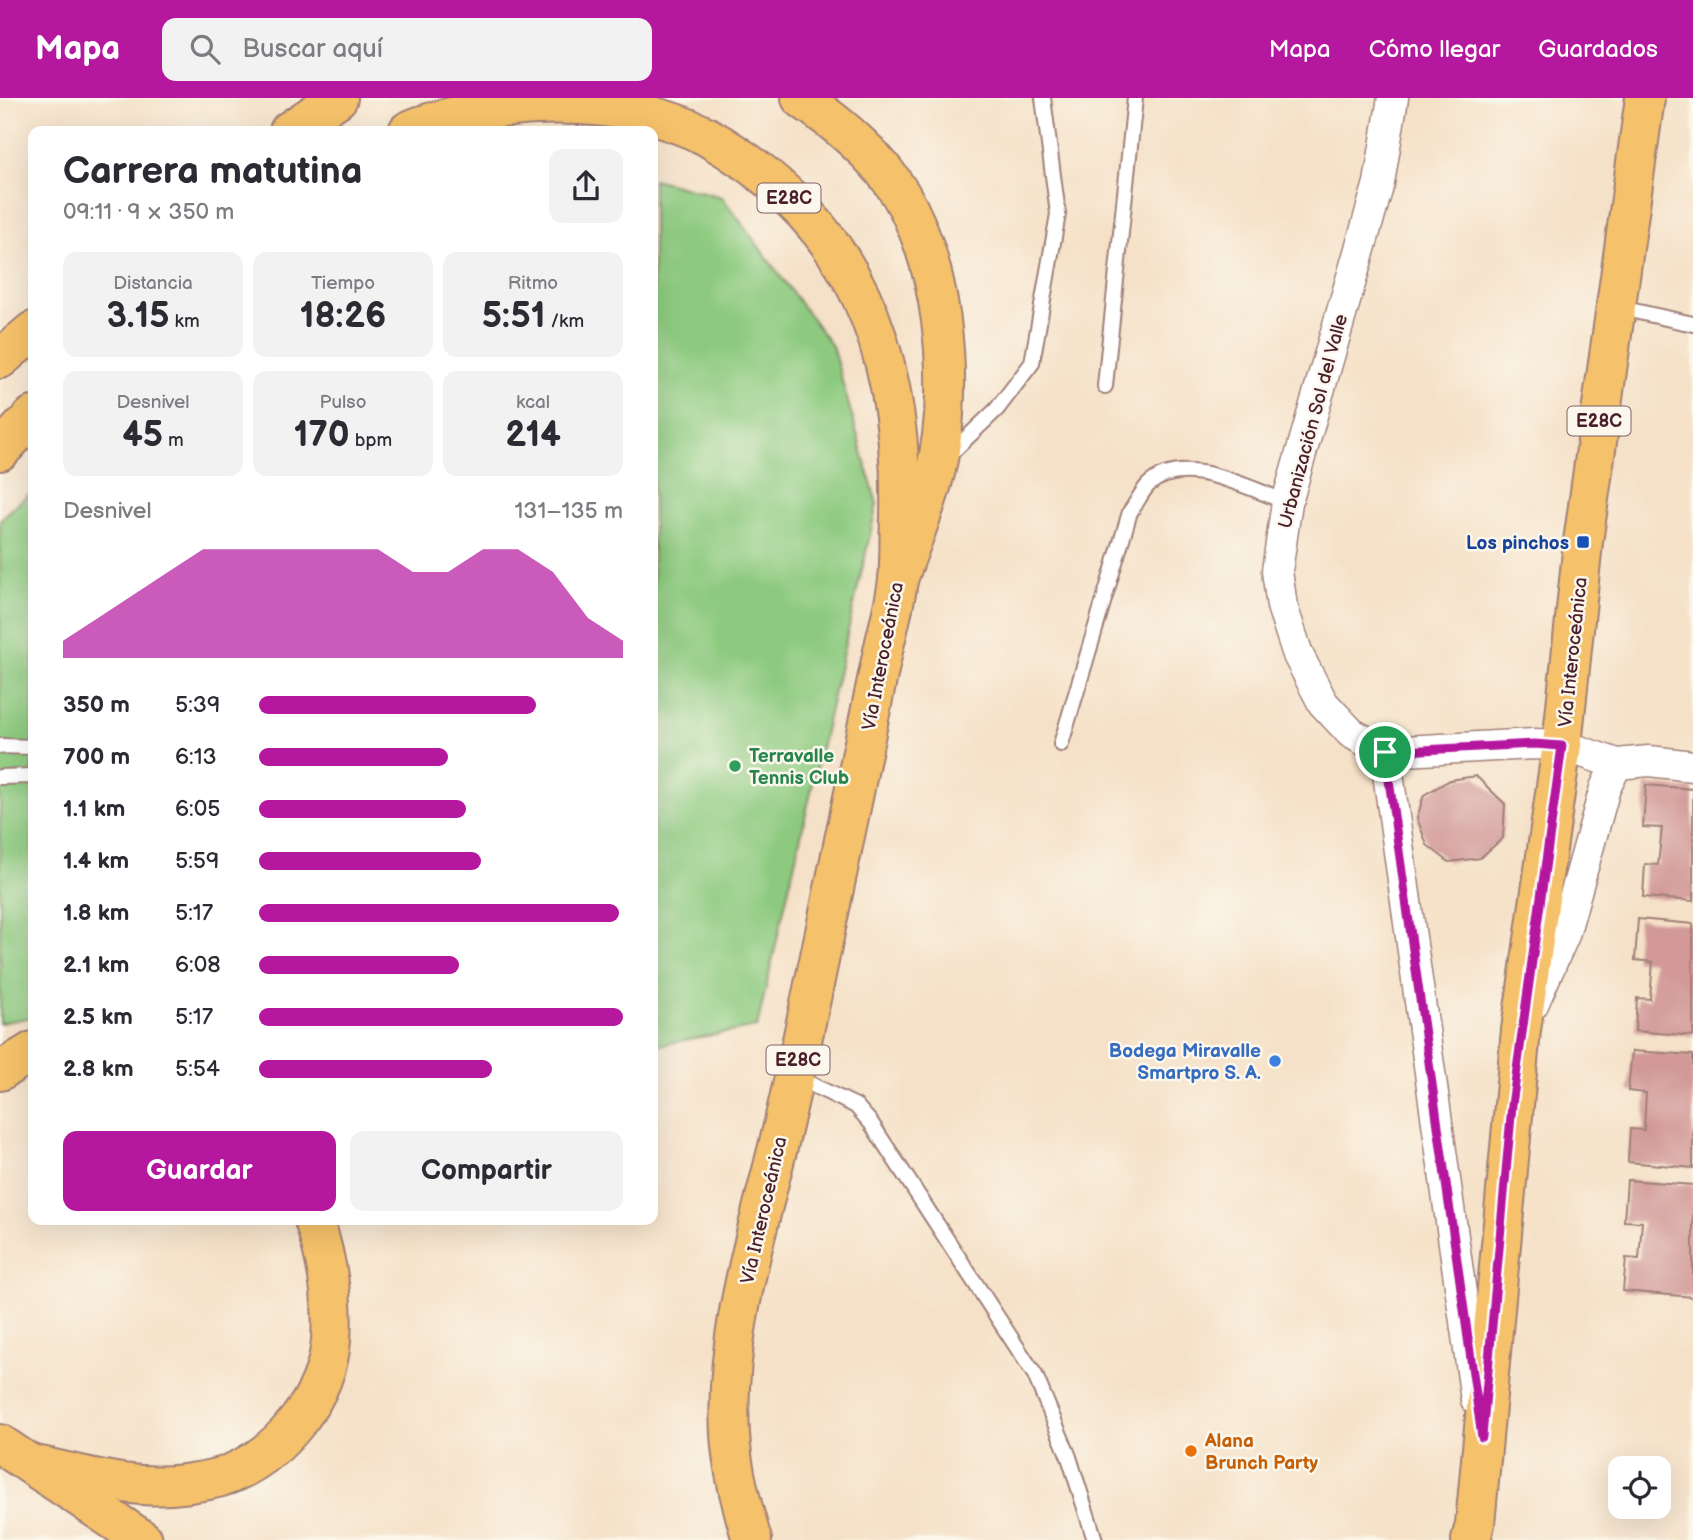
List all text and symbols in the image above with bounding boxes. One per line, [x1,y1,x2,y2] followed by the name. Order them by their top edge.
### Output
[162,18,652,81] search box
[35,29,120,69] text: Mapa
[186,30,224,68] icon: search
[242,34,383,65] text: Buscar aquí
[1269,35,1331,64] text: Mapa
[1369,35,1500,64] text: Cómo llegar
[1538,35,1658,64] text: Guardados
[63,149,363,194] text: Carrera matutina
[549,149,623,223] button: share
[758,184,820,212] road number: E28C
[63,198,234,226] text: 09:11 · 9 × 350 m
[113,272,193,295] text: Distancia
[311,272,375,295] text: Tiempo
[508,272,558,295] text: Ritmo
[106,295,169,338] text: 3.15
[300,295,386,338] text: 18:26
[482,295,545,338] text: 5:51
[169,310,200,333] text: km
[545,310,584,333] text: /km
[1274,312,1353,531] street label: Urbanización Sol del Valle
[116,391,190,414] text: Desnivel
[320,391,366,414] text: Pulso
[516,391,550,414] text: kcal
[1568,407,1630,436] road number: E28C
[122,414,163,457] text: 45
[294,414,350,457] text: 170
[505,414,561,457] text: 214
[163,429,184,452] text: m
[350,429,392,452] text: bpm
[63,497,152,525] text: Desnivel
[514,497,623,525] text: 131–135 m
[1466,532,1569,555] place label: Los pinchos
[1575,534,1591,550] marker: Los pinchos
[1554,576,1593,728] street label: Vía Interoceánica
[858,580,909,732] street label: Vía Interoceánica
[63,691,130,719] text: 350 m
[175,691,220,719] text: 5:39
[1355,722,1415,782] pin
[1366,733,1404,771] icon: arrive
[63,743,130,771] text: 700 m
[175,743,217,771] text: 6:13
[749,745,849,790] place label: Terravalle Tennis Club
[727,758,743,774] marker: Terravalle Tennis Club
[63,795,125,823] text: 1.1 km
[175,795,220,823] text: 6:05
[63,847,129,875] text: 1.4 km
[175,847,219,875] text: 5:59
[63,899,129,927] text: 1.8 km
[175,899,213,927] text: 5:17
[63,951,129,979] text: 2.1 km
[175,951,221,979] text: 6:08
[63,1003,133,1031] text: 2.5 km
[175,1003,213,1031] text: 5:17
[1109,1040,1261,1085] place label: Bodega Miravalle Smartpro S. A.
[766,1045,830,1074] road number: E28C
[1267,1053,1283,1069] marker: Bodega Miravalle Smartpro S. A.
[63,1055,134,1083] text: 2.8 km
[175,1055,220,1083] text: 5:54
[63,1131,336,1211] button: Guardar
[350,1131,623,1211] button: Compartir
[736,1134,793,1286] street label: Vía Interoceánica
[1204,1430,1318,1475] place label: Alana Brunch Party
[1183,1443,1199,1459] marker: Alana Brunch Party
[1608,1456,1671,1519] map controls
[1608,1456,1671,1519] button: locate

